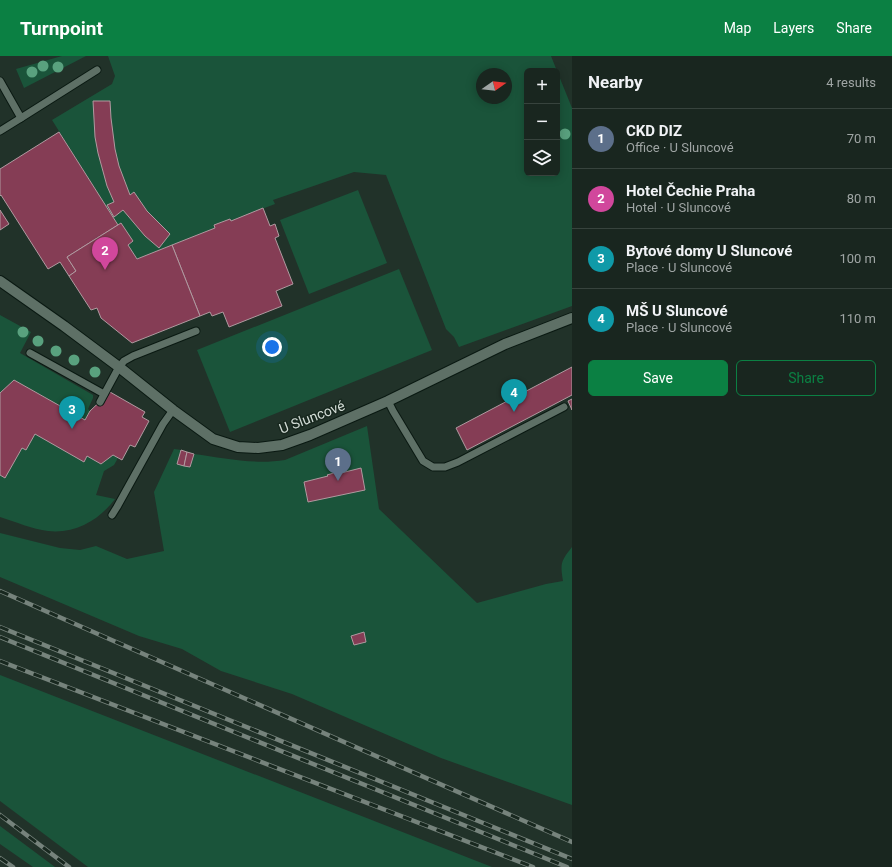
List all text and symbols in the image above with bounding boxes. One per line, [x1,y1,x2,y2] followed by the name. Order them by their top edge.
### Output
[20,17,103,40] text: Turnpoint
[724,20,751,36] text: Map
[773,20,814,36] text: Layers
[836,20,872,36] text: Share
[476,68,512,104] north arrow
[524,68,560,176] map controls
[524,68,560,104] button: +
[588,72,643,92] text: Nearby
[826,75,876,90] text: 4 results
[524,104,560,140] button: −
[626,122,682,140] text: CKD DIZ
[597,131,605,146] text: 1
[847,131,876,146] text: 70 m
[524,140,560,176] button: layers
[626,140,734,155] text: Office · U Sluncové
[626,182,755,200] text: Hotel Čechie Praha
[597,191,605,206] text: 2
[847,191,876,206] text: 80 m
[626,200,731,215] text: Hotel · U Sluncové
[92,237,118,270] pin: 2
[626,242,792,260] text: Bytové domy U Sluncové
[597,251,605,266] text: 3
[839,251,876,266] text: 100 m
[626,260,732,275] text: Place · U Sluncové
[626,302,728,320] text: MŠ U Sluncové
[597,311,605,326] text: 4
[839,311,876,326] text: 110 m
[626,320,732,335] text: Place · U Sluncové
[262,337,282,357] your location
[588,360,728,396] button: Save
[736,360,876,396] button: Share
[501,379,527,412] pin: 4
[59,396,85,429] pin: 3
[277,397,347,437] street label: U Sluncové
[325,448,351,481] pin: 1

